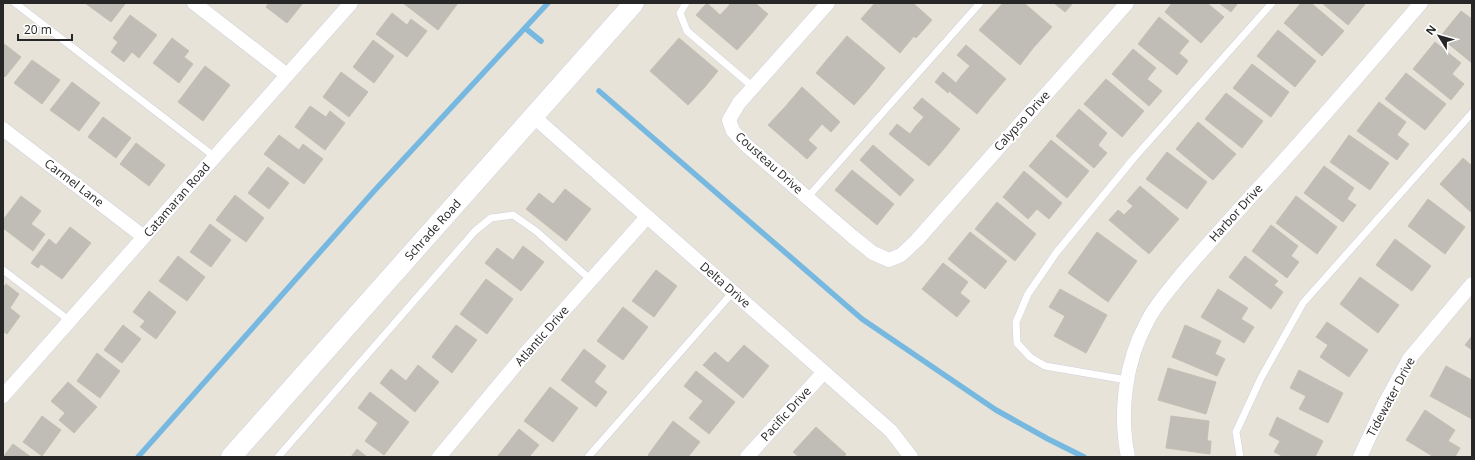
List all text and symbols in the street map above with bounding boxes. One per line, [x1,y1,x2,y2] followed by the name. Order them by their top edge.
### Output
[18,16,72,42] scale bar
[1419,16,1459,56] north arrow
[24,21,52,38] text: 20 m
[1422,22,1439,38] text: N
[990,87,1054,155] street label: Calypso Drive
[732,128,807,198] street label: Cousteau Drive
[41,155,108,211] street label: Carmel Lane
[139,159,214,241] street label: Catamaran Road
[1205,180,1266,245] street label: Harbor Drive
[401,195,465,264] street label: Schrade Road
[696,258,754,312] street label: Delta Drive
[511,302,573,369] street label: Atlantic Drive
[1362,354,1419,440] street label: Tidewater Drive
[757,383,815,445] street label: Pacific Drive

